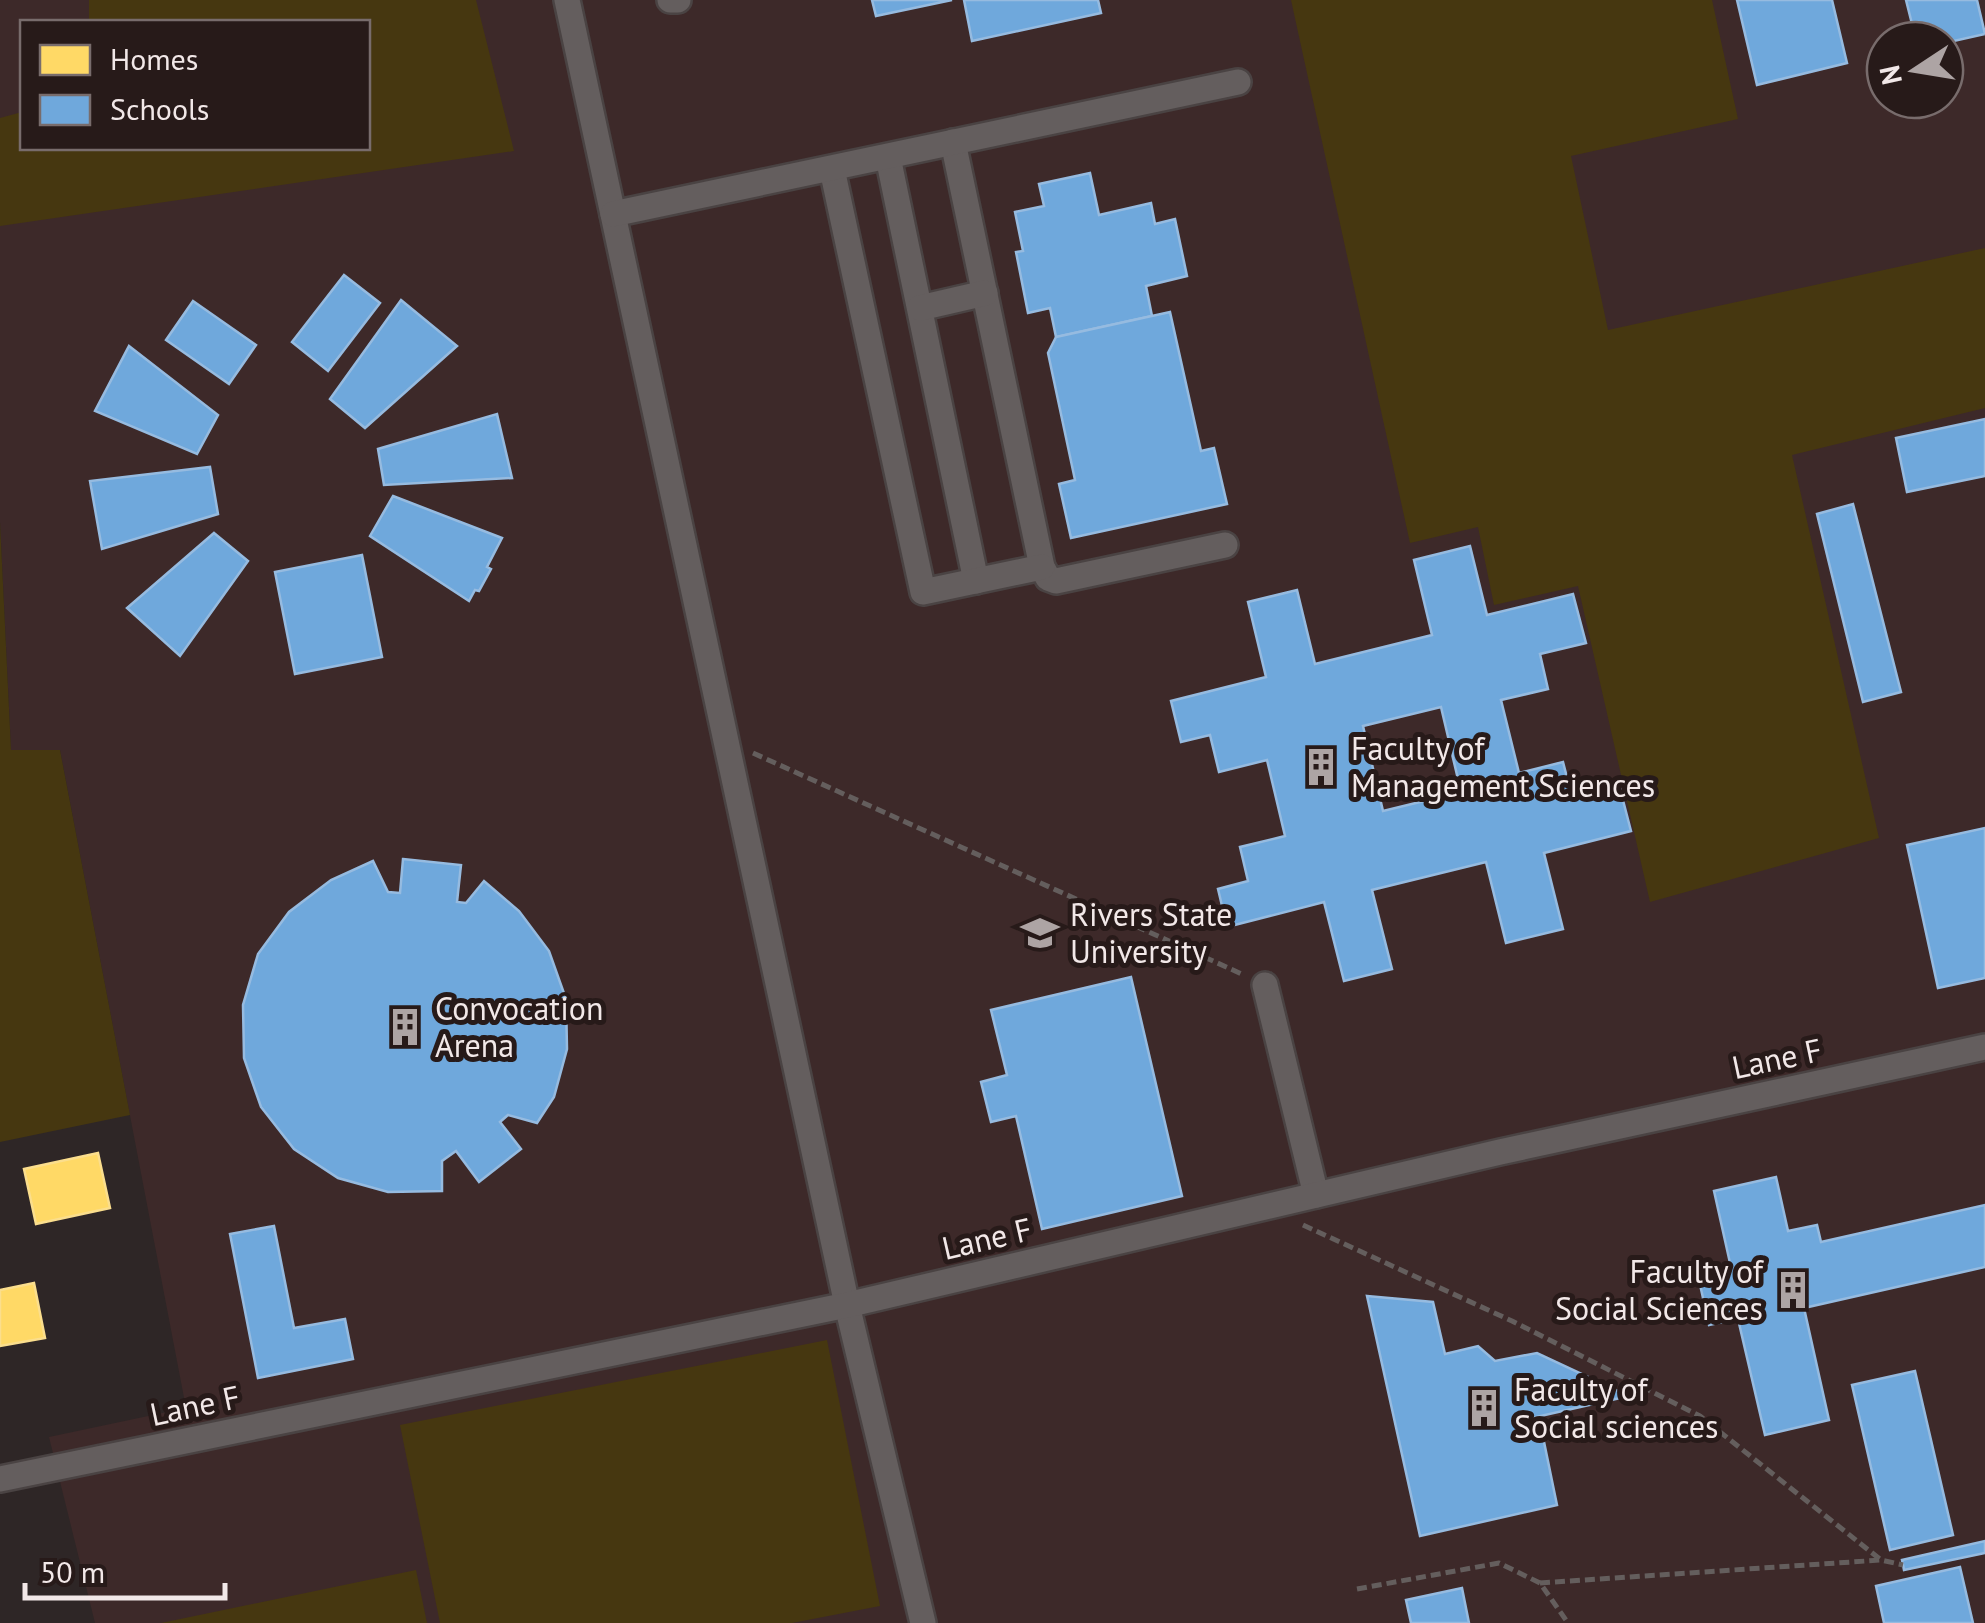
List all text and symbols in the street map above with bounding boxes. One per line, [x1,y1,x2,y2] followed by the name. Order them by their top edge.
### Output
[20,20,370,150] legend
[1865,20,1965,120] north arrow
[110,39,198,78] text: Homes
[1870,62,1910,88] text: N
[110,89,209,128] text: Schools
[1351,727,1655,806] place label: Faculty of Management Sciences
[1300,746,1342,788] building icon: Faculty of Management Sciences
[1070,893,1232,972] place label: Rivers State University
[1019,912,1061,954] school or university icon: Rivers State University
[435,987,603,1066] place label: Convocation Arena
[384,1006,426,1048] building icon: Convocation Arena
[1728,1028,1825,1088] street label: Lane F
[938,1207,1036,1269] street label: Lane F
[1555,1250,1765,1329] place label: Faculty of Social Sciences
[1772,1269,1814,1311] building icon: Faculty of Social Sciences
[1514,1368,1719,1447] place label: Faculty of Social sciences
[146,1375,243,1435] street label: Lane F
[1463,1387,1505,1429] building icon: Faculty of Social sciences
[25,1538,225,1600] scale bar
[40,1552,105,1591] text: 50 m

